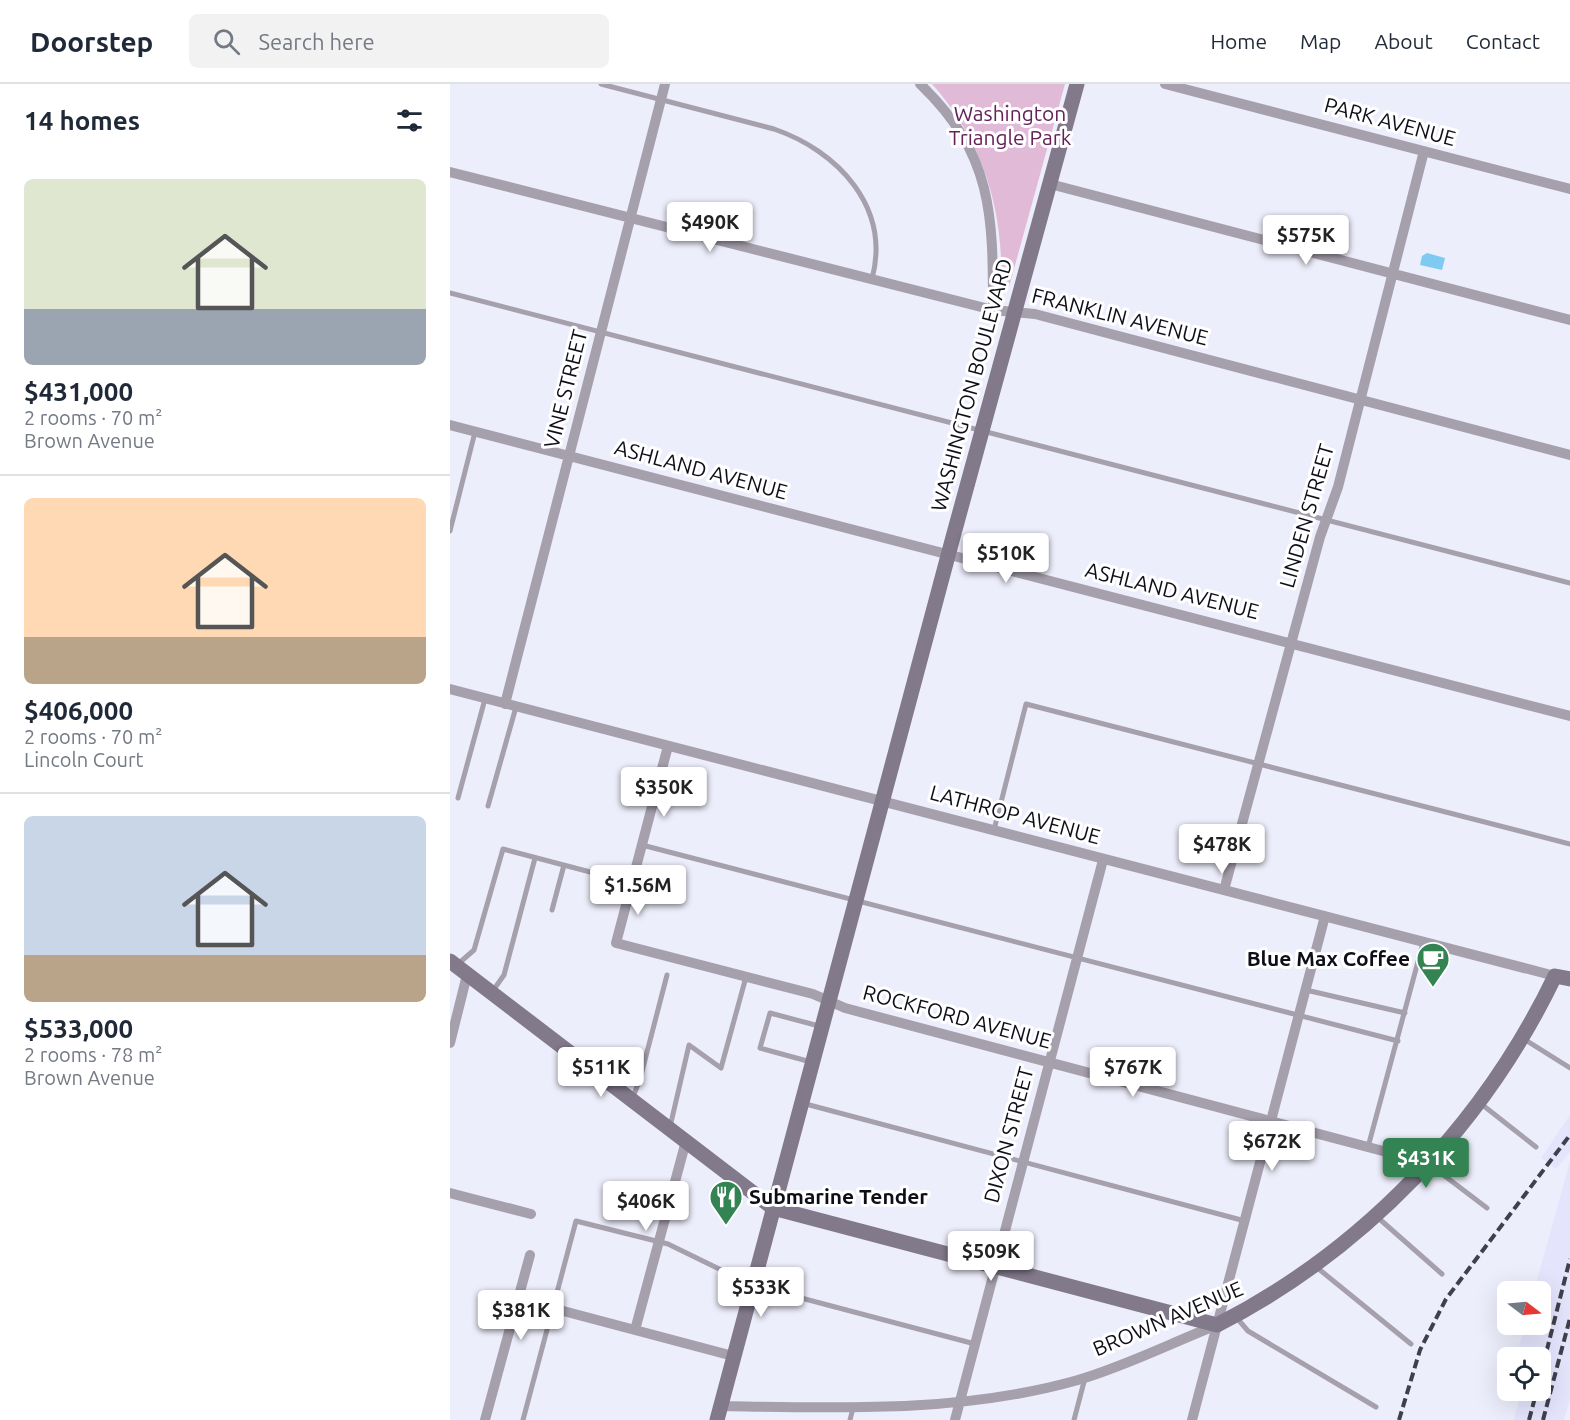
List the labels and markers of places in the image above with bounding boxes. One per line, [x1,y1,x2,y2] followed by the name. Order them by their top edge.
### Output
[668,202,752,253] pin: $490K
[1264,215,1348,266] pin: $575K
[964,533,1048,584] pin: $510K
[622,767,706,818] pin: $350K
[1180,824,1264,875] pin: $478K
[589,865,687,916] pin: $1.56M
[1415,941,1451,988] cafe icon: Blue Max Coffee
[1247,946,1410,970] place label: Blue Max Coffee
[559,1047,643,1098] pin: $511K
[1091,1047,1175,1098] pin: $767K
[1230,1121,1314,1172] pin: $672K
[1384,1138,1468,1189] pin: $431K
[708,1179,744,1226] restaurant icon: Submarine Tender
[604,1181,688,1232] pin: $406K
[749,1184,928,1208] place label: Submarine Tender
[949,1231,1033,1282] pin: $509K
[719,1267,803,1318] pin: $533K
[479,1290,563,1341] pin: $381K

